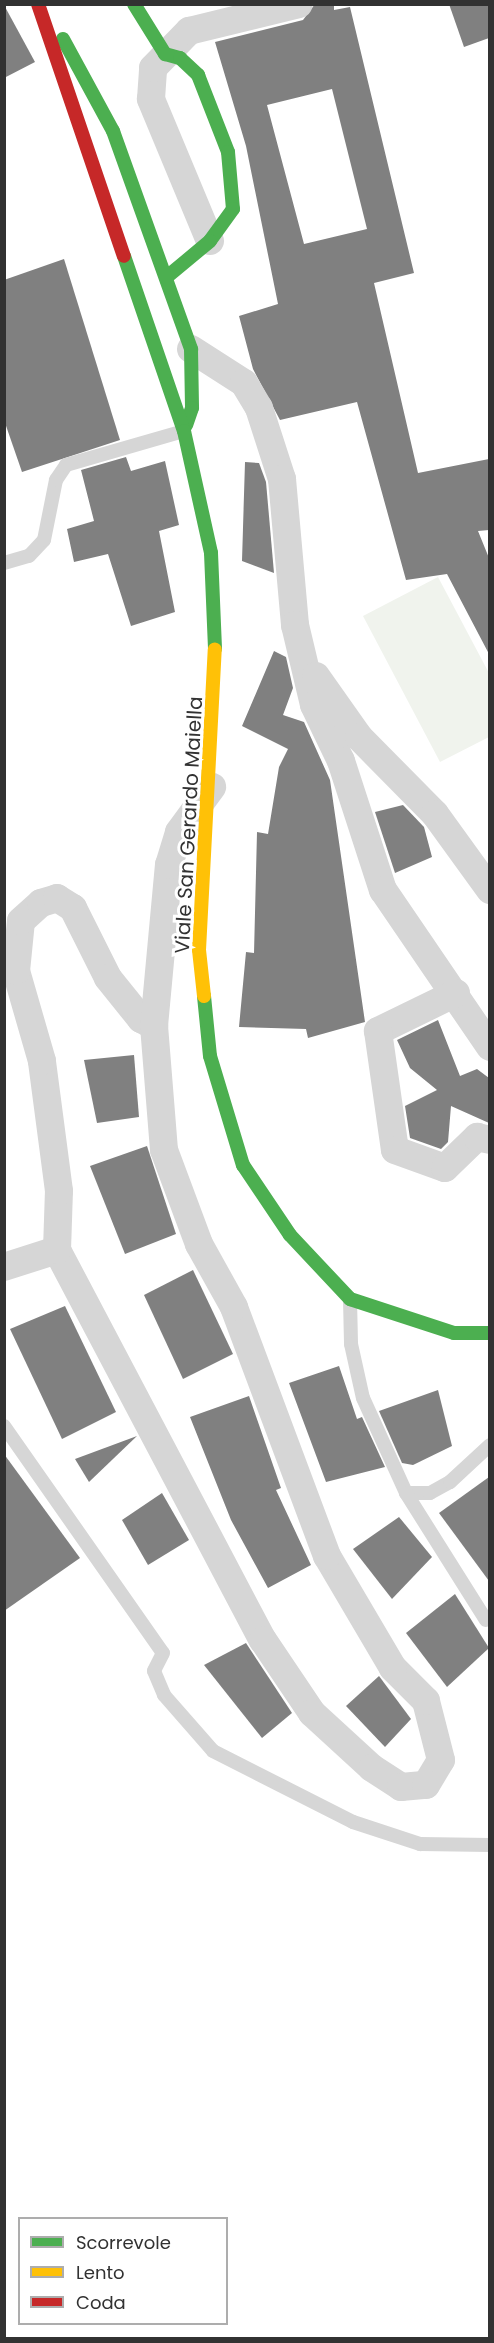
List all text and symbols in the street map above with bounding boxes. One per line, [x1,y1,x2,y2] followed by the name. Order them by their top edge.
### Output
[170,696,208,954] street label: Viale San Gerardo Maiella
[18,2217,228,2325] legend
[76,2230,171,2255] text: Scorrevole
[76,2260,125,2285] text: Lento
[76,2290,126,2315] text: Coda

